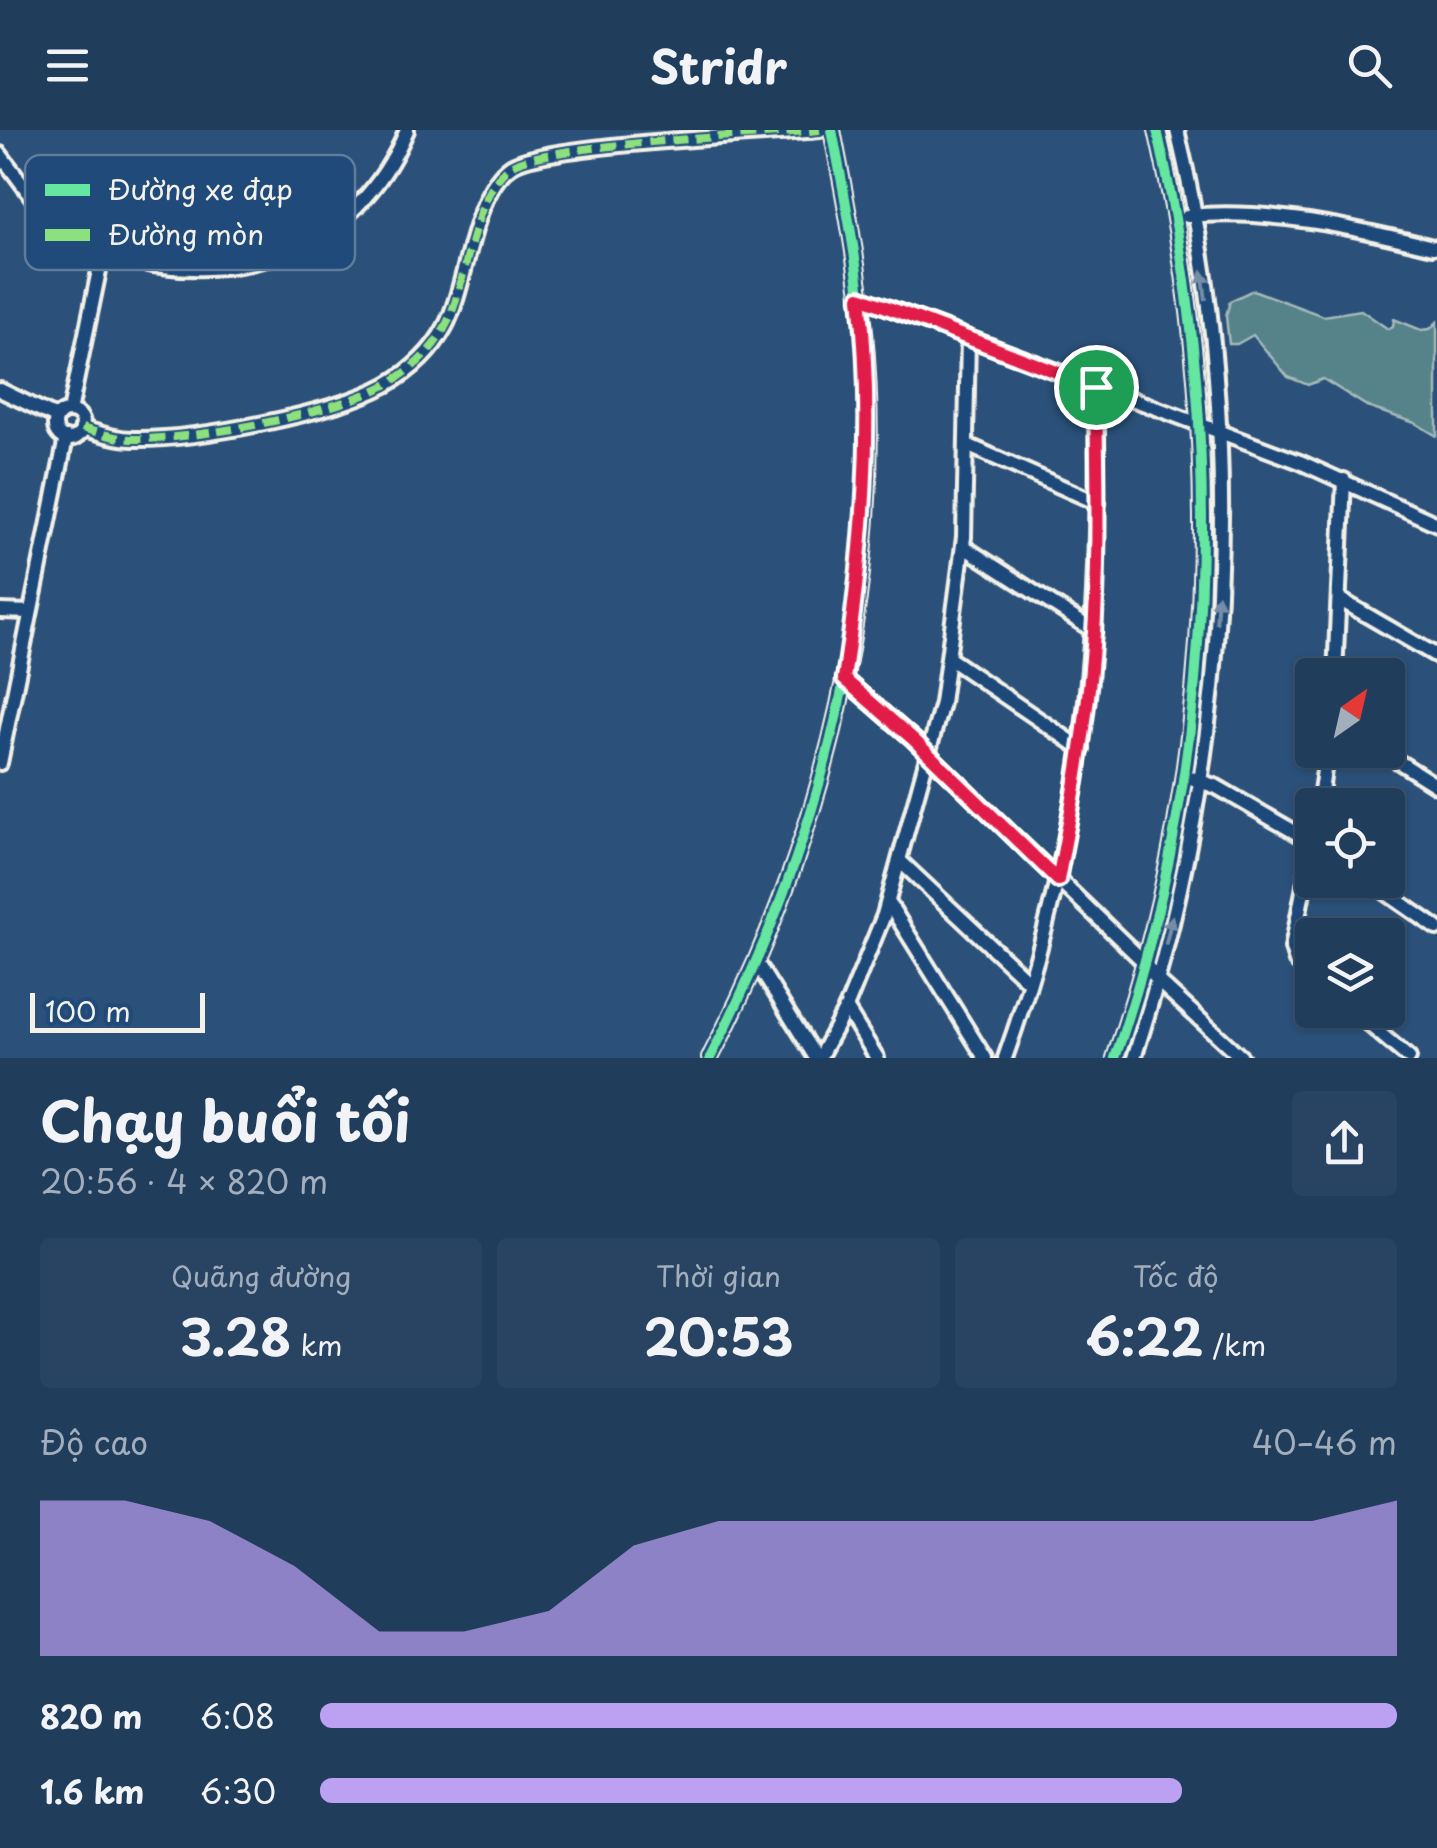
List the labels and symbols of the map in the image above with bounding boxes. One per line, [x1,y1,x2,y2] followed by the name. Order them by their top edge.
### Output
[25,155,355,270] legend
[108,167,293,210] text: Đường xe đạp
[108,212,264,255] text: Đường mòn
[1196,269,1212,300] one-way arrow
[1054,345,1139,430] pin
[1209,593,1225,625] one-way arrow
[1295,658,1405,768] north arrow
[1162,914,1177,945] one-way arrow
[30,988,205,1033] scale bar

